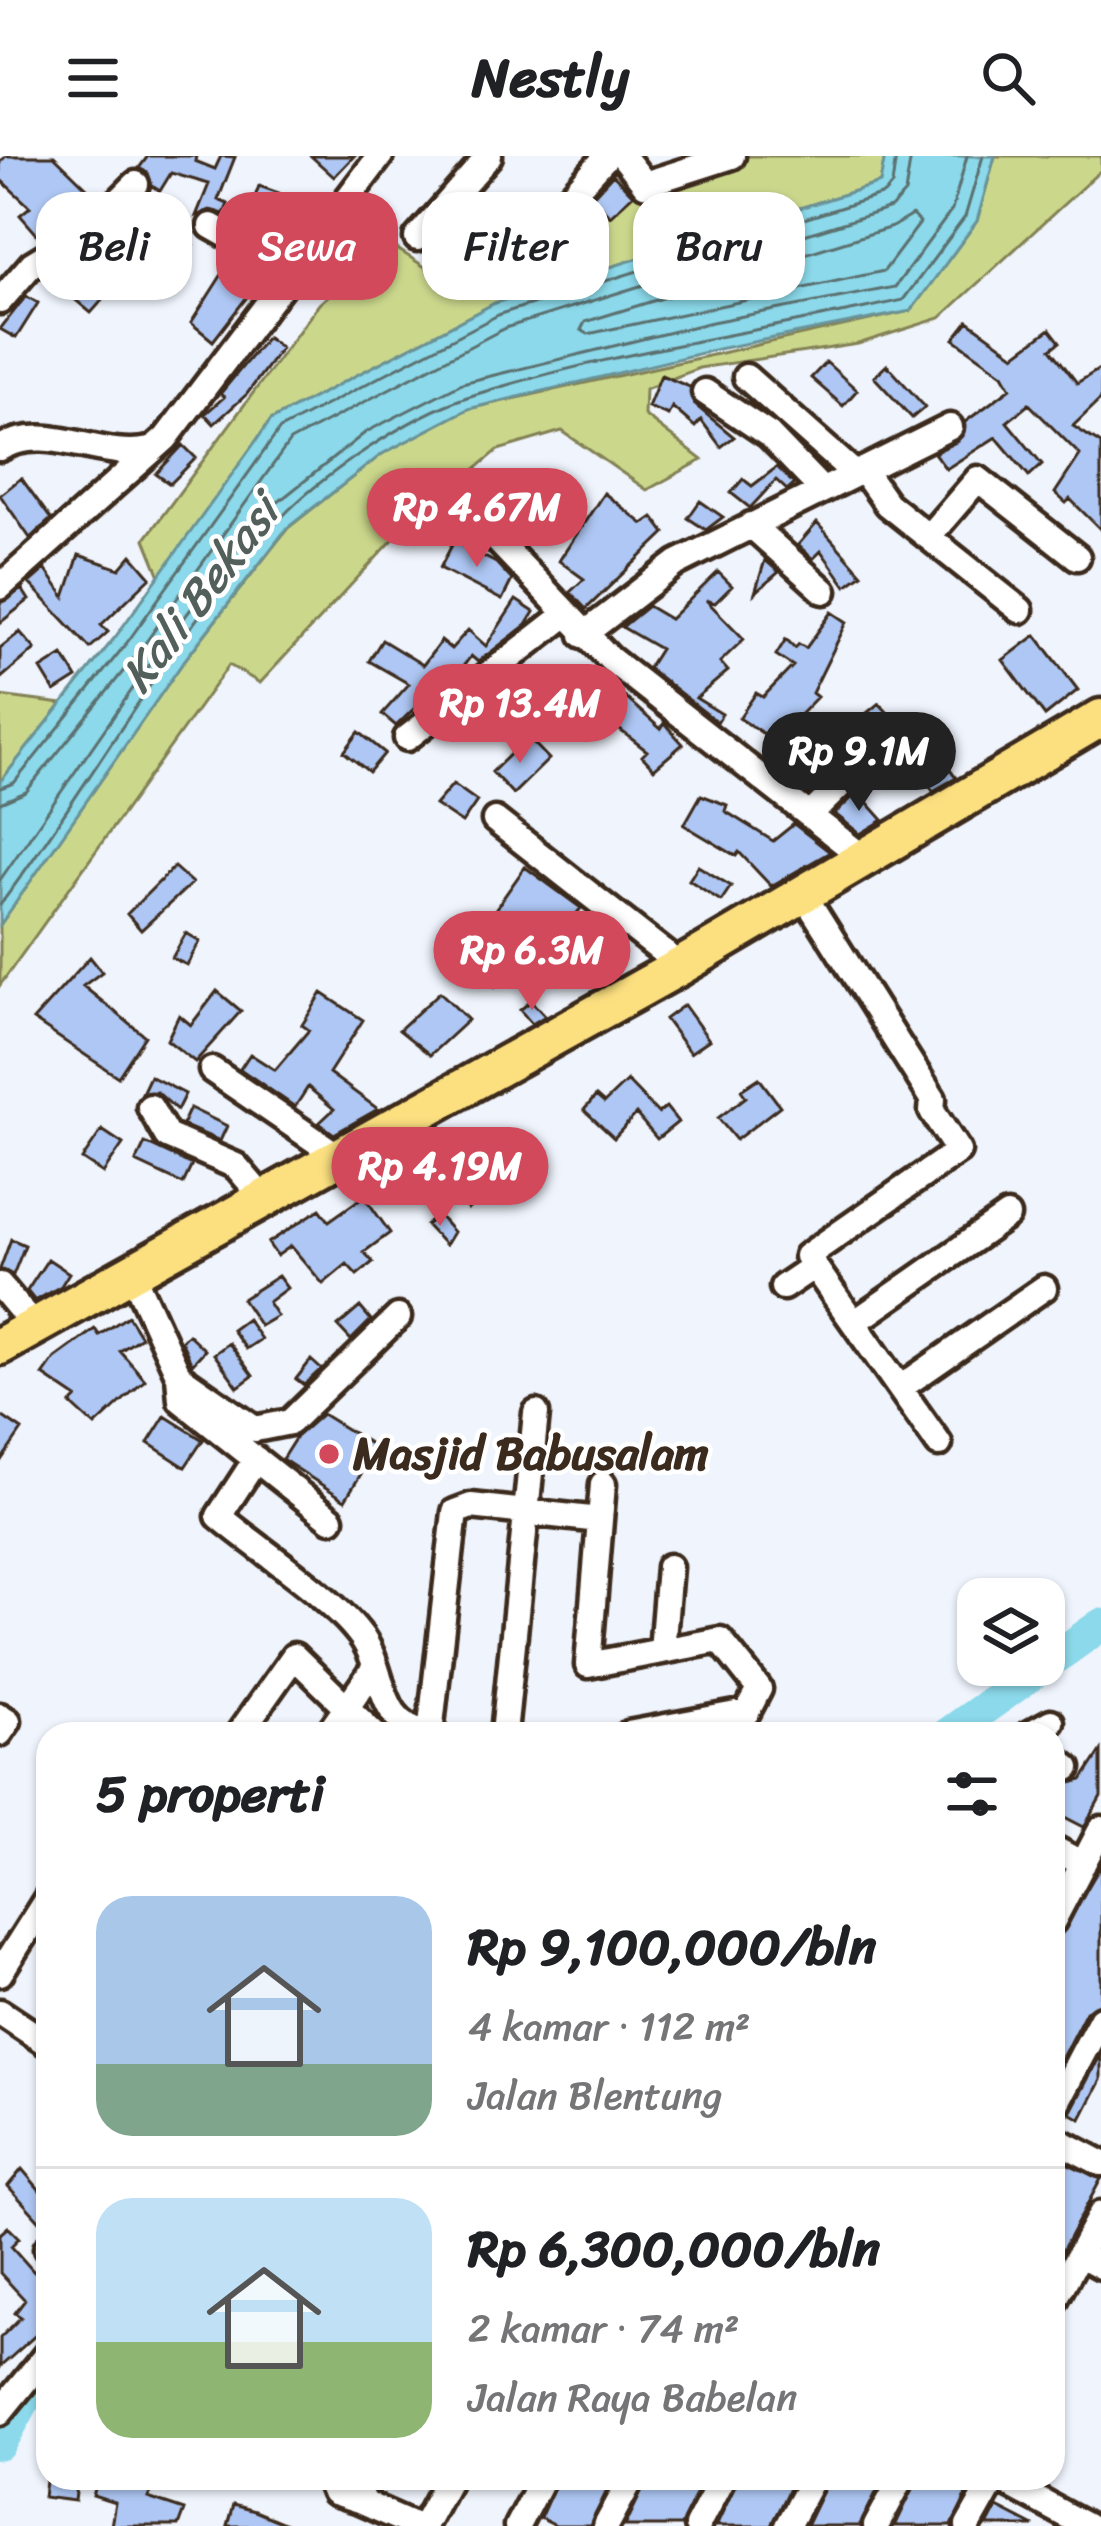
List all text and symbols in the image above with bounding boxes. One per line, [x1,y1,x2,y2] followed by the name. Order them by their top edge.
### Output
[472,30,629,126] text: Nestly
[60,45,126,111] icon: menu
[975,45,1041,111] icon: search
[36,192,192,300] chip: Beli
[216,192,398,300] chip: Sewa
[422,192,609,300] chip: Filter
[633,192,805,300] chip: Baru
[353,468,601,570] pin: Rp 4.67M
[96,470,307,711] water label: Kali Bekasi
[394,472,560,541] text: Rp 4.67M
[396,664,644,766] pin: Rp 13.4M
[440,668,600,737] text: Rp 13.4M
[748,712,970,814] pin: Rp 9.1M
[789,716,929,785] text: Rp 9.1M
[421,911,643,1013] pin: Rp 6.3M
[460,915,604,984] text: Rp 6.3M
[316,1127,564,1229] pin: Rp 4.19M
[358,1131,522,1200] text: Rp 4.19M
[352,1414,709,1494] place label: Masjid Babusalam
[316,1441,342,1467] marker: Masjid Babusalam
[957,1578,1065,1686] map controls
[957,1578,1065,1686] button: layers
[96,1749,325,1839] text: 5 properti
[939,1761,1005,1827] icon: filters
[468,1902,876,1992] text: Rp 9,100,000/bln
[192,1944,336,2088] icon: home
[468,1992,750,2061] text: 4 kamar · 112 m²
[468,2061,722,2130] text: Jalan Blentung
[468,2204,880,2294] text: Rp 6,300,000/bln
[192,2246,336,2390] icon: home
[468,2294,739,2363] text: 2 kamar · 74 m²
[468,2363,797,2432] text: Jalan Raya Babelan

